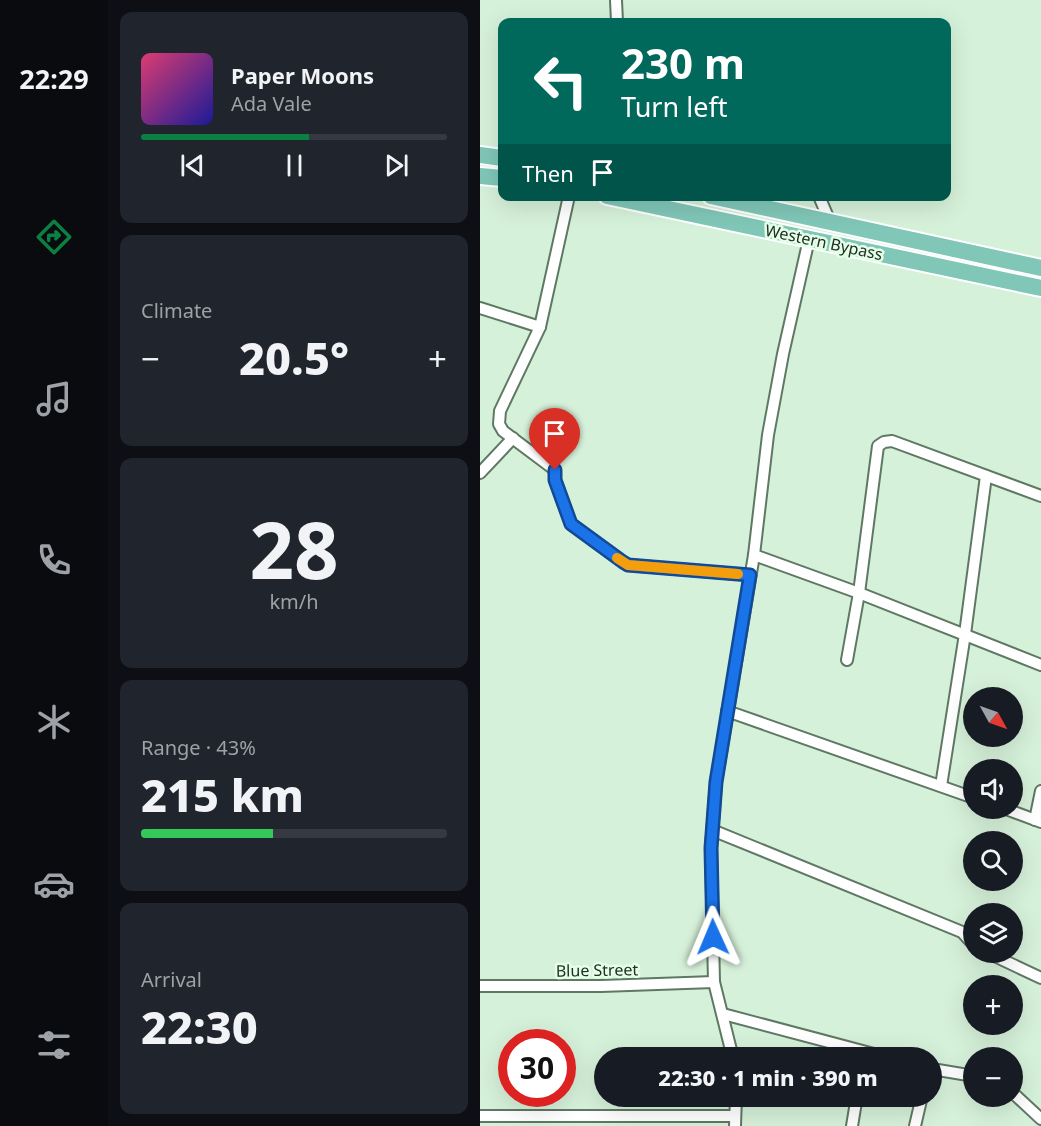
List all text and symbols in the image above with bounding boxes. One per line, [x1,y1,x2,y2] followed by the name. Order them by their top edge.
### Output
[621,34,745,91] text: 230 m
[522,42,600,120] icon: left
[19,60,89,97] text: 22:29
[231,60,374,90] text: Paper Moons
[621,88,727,125] text: Turn left
[231,90,312,117] text: Ada Vale
[176,149,209,182] icon: previous
[278,149,311,182] icon: pause
[380,149,413,182] icon: next
[586,156,619,189] icon: arrive
[522,158,574,188] text: Then
[33,216,75,258] icon: directions
[763,219,885,265] street label: Western Bypass
[141,297,212,324] text: Climate
[239,327,349,388] text: 20.5°
[141,336,160,381] text: −
[428,336,447,381] text: +
[33,378,75,420] icon: music
[529,408,580,470] pin
[538,417,571,450] icon: arrive
[249,496,339,602] text: 28
[33,539,75,581] icon: phone
[269,588,319,615] text: km/h
[963,687,1023,747] north arrow
[963,687,1023,1107] map controls
[33,701,75,743] icon: climate
[141,734,256,761] text: Range · 43%
[963,759,1023,819] button: sound
[141,764,304,825] text: 215 km
[963,831,1023,891] button: search
[33,863,75,905] icon: car
[963,903,1023,963] button: layers
[681,905,745,969] position arrow
[556,958,639,982] street label: Blue Street
[141,966,202,993] text: Arrival
[963,975,1023,1035] button: +
[141,996,258,1057] text: 22:30
[33,1024,75,1066] icon: filters
[498,1029,576,1107] speed limit sign: 30
[963,1047,1023,1107] button: −
[658,1062,878,1092] text: 22:30 · 1 min · 390 m

